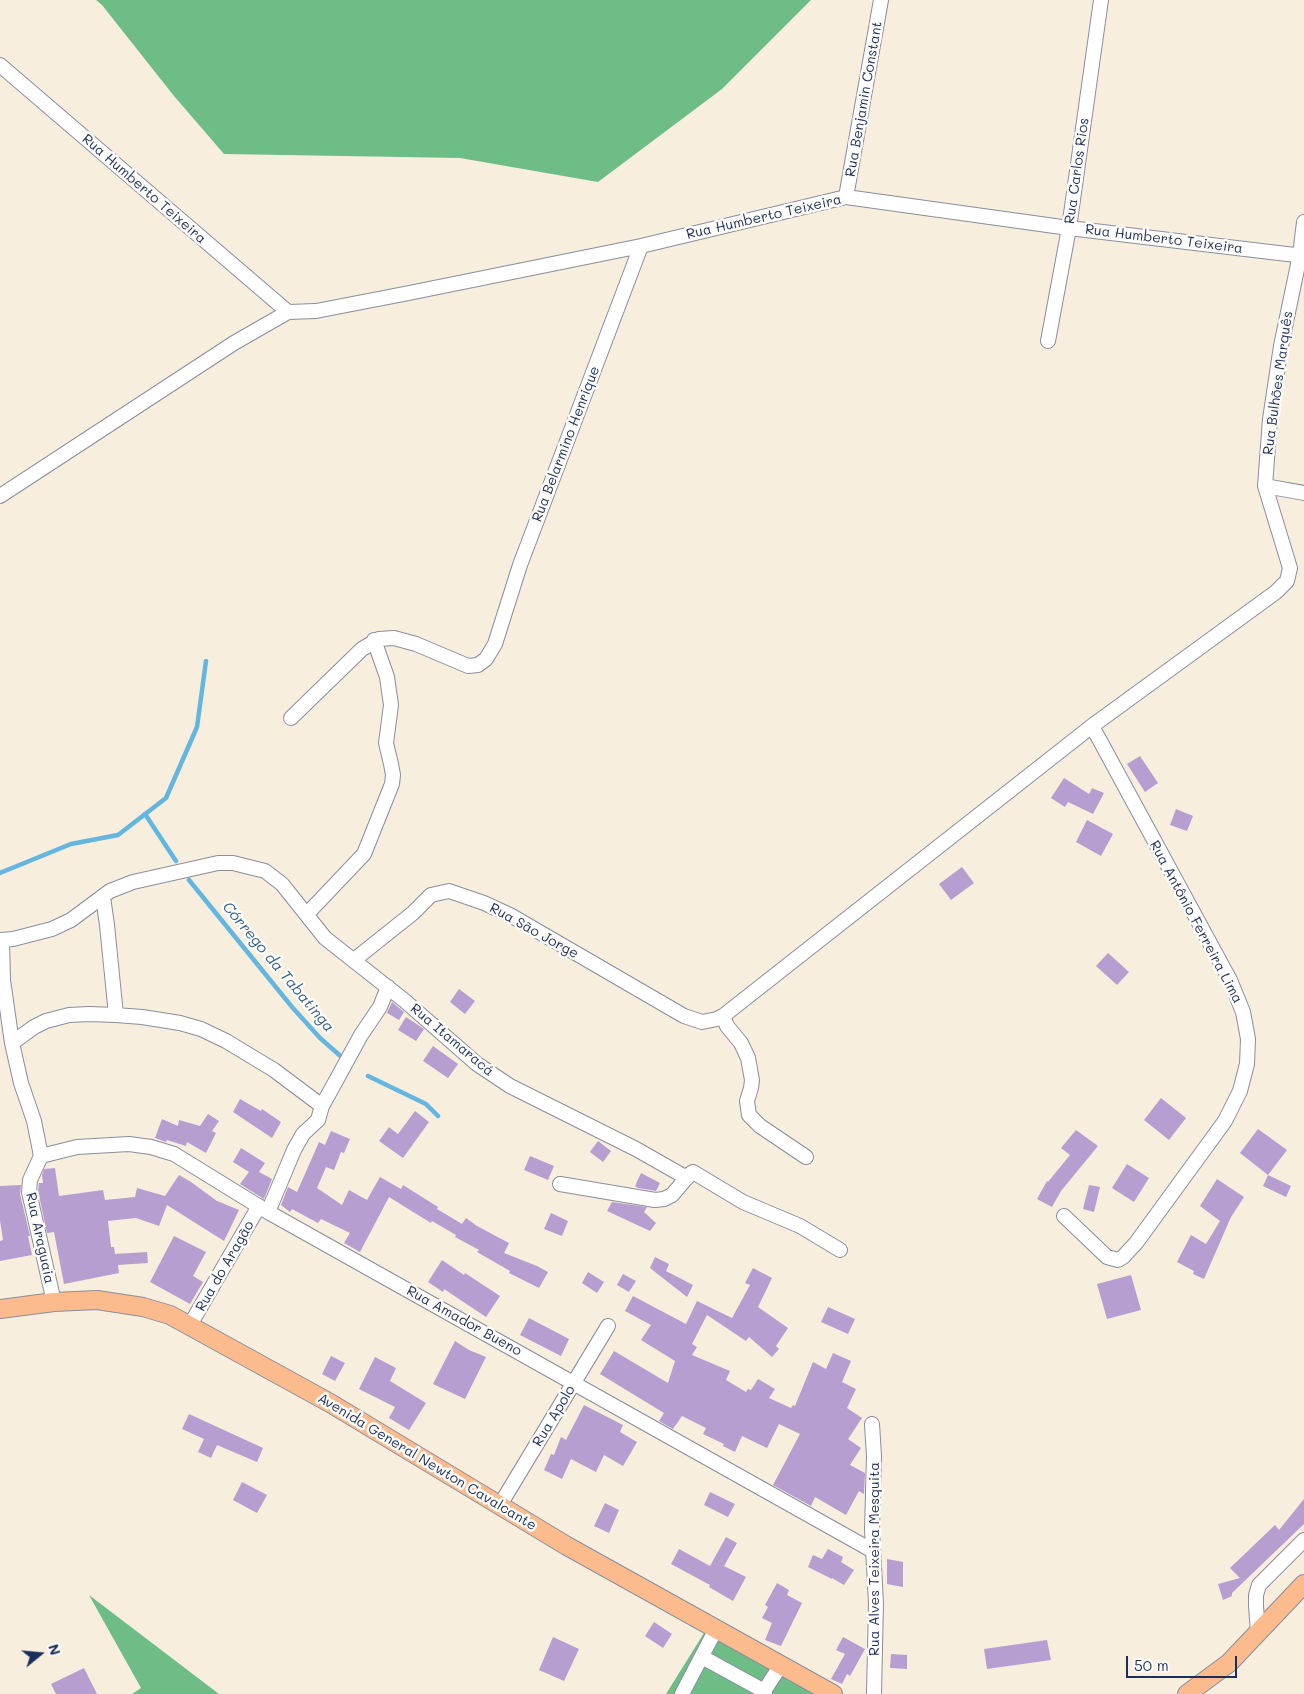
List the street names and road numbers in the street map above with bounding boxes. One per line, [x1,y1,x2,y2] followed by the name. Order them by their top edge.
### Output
[842,20,886,178] street label: Rua Benjamin Constant
[1061,117,1093,225] street label: Rua Carlos Rios
[79,131,209,247] street label: Rua Humberto Teixeira
[685,191,843,243] street label: Rua Humberto Teixeira
[1084,221,1244,257] street label: Rua Humberto Teixeira
[1260,310,1296,456] street label: Rua Bulhões Marquês
[529,364,603,524] street label: Rua Belarmino Henrique
[1146,838,1246,1006] street label: Rua Antônio Ferreira Lima
[487,900,581,962] street label: Rua São Jorge
[407,1000,497,1080] street label: Rua Itamaracá
[22,1191,58,1285] street label: Rua Araguaia
[192,1218,258,1314] street label: Rua do Aragão
[403,1282,525,1360] street label: Rua Amador Bueno
[529,1382,579,1450] street label: Rua Apolo
[315,1390,539,1534] street label: Avenida General Newton Cavalcante
[867,1462,883,1656] street label: Rua Alves Teixeira Mesquita

